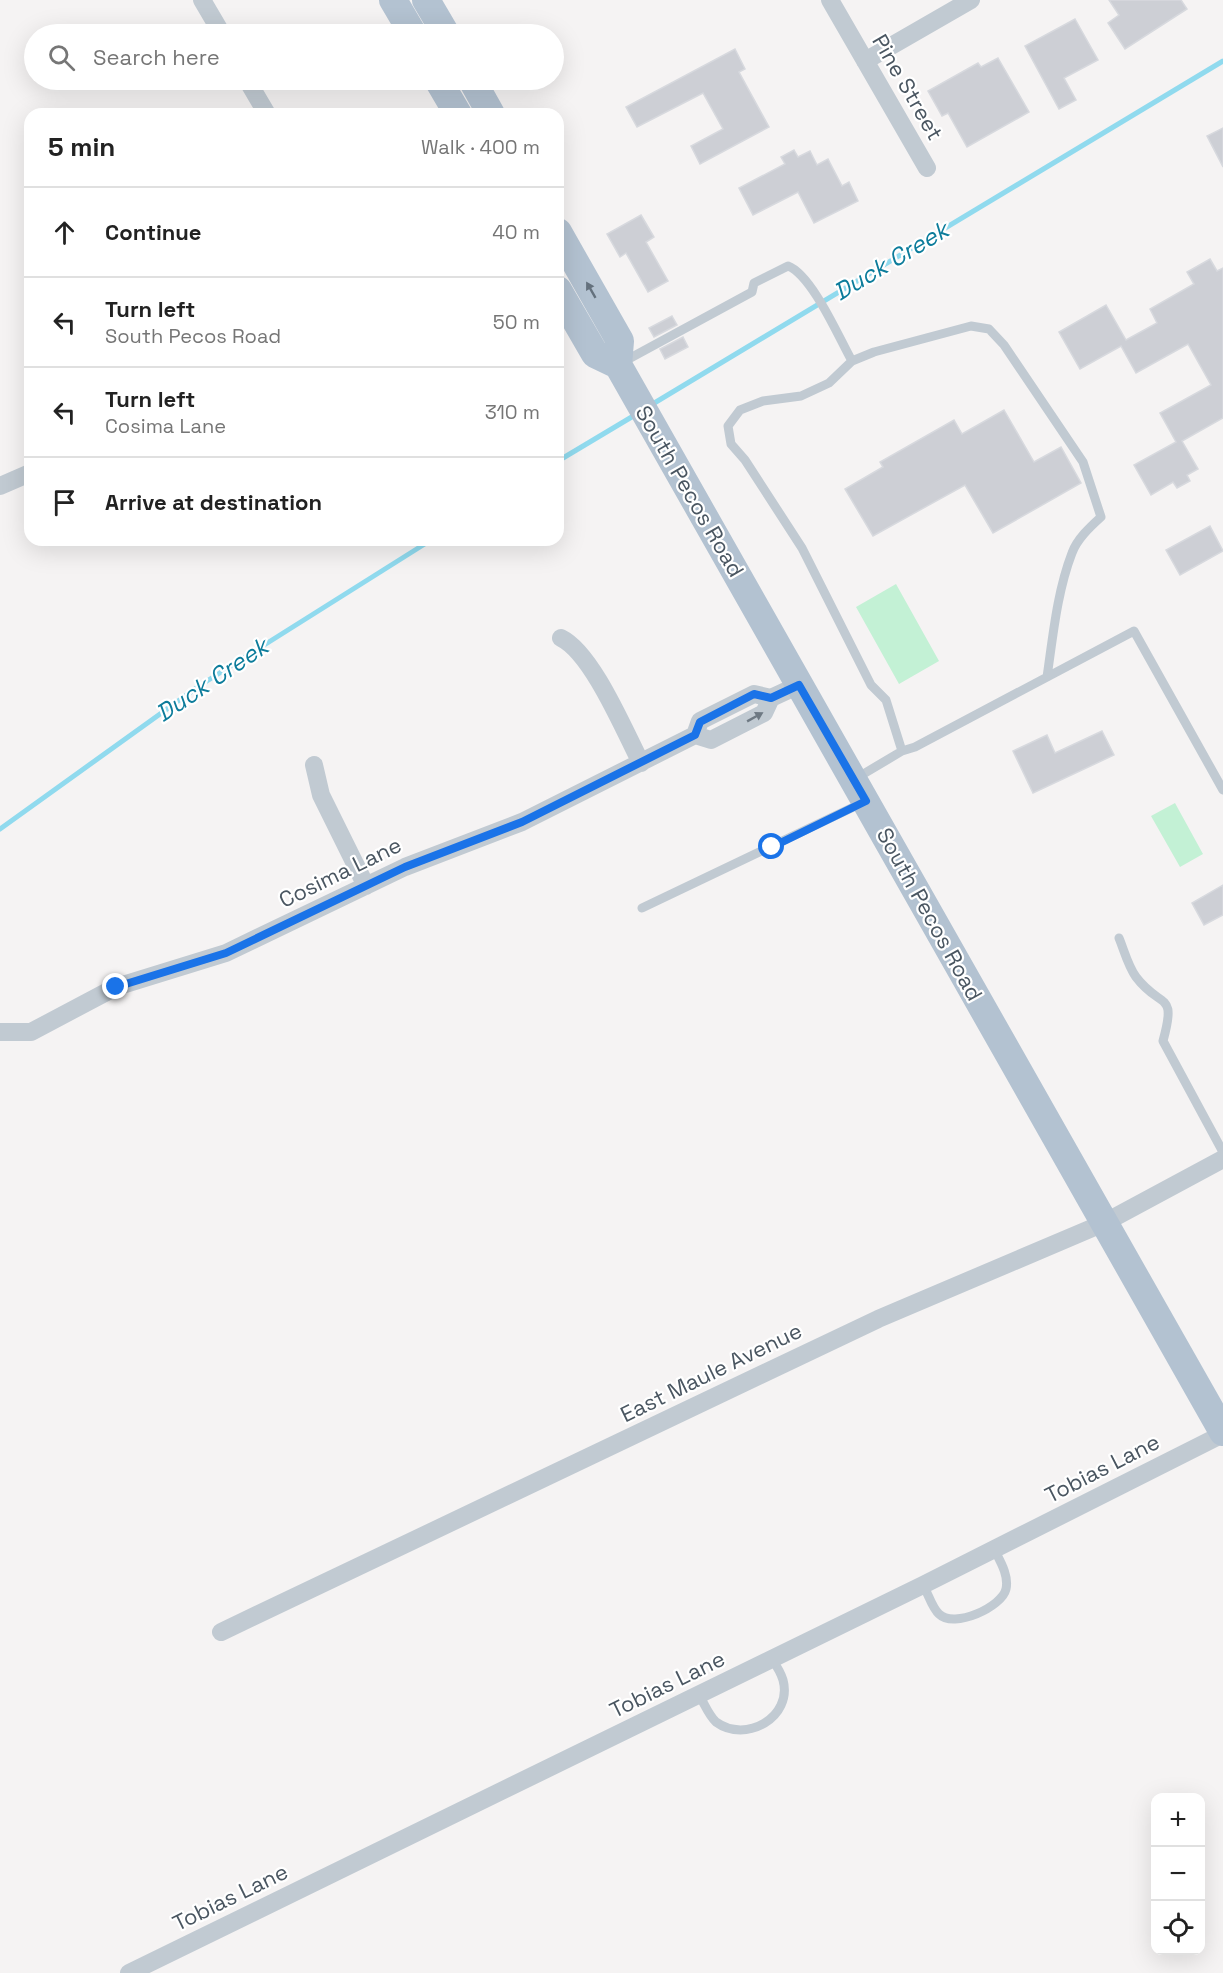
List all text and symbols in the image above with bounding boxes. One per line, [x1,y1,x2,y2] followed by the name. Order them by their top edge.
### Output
[24,24,564,90] search box
[866,29,950,145] street label: Pine Street
[45,41,78,74] icon: search
[93,43,220,71] text: Search here
[48,130,115,164] text: 5 min
[421,134,540,160] text: Walk · 400 m
[827,212,957,307] water label: Duck Creek
[48,216,81,249] icon: ahead
[105,218,201,246] text: Continue
[492,219,540,245] text: 40 m
[587,282,597,299] one-way arrow
[105,295,195,323] text: Turn left
[48,306,81,339] icon: left
[493,309,540,335] text: 50 m
[105,323,281,349] text: South Pecos Road
[105,385,195,413] text: Turn left
[48,396,81,429] icon: left
[485,399,540,425] text: 310 m
[629,400,751,582] street label: South Pecos Road
[105,413,226,439] text: Cosima Lane
[48,486,81,519] icon: arrive
[105,488,322,516] text: Arrive at destination
[149,629,277,729] water label: Duck Creek
[747,712,764,722] one-way arrow
[871,823,989,1005] street label: South Pecos Road
[274,830,406,914] street label: Cosima Lane
[758,833,784,859] route start
[102,973,128,999] route end
[616,1316,806,1428] street label: East Maule Avenue
[1040,1427,1164,1509] street label: Tobias Lane
[605,1644,729,1724] street label: Tobias Lane
[1151,1793,1205,1955] map controls
[1151,1793,1205,1847] button: +
[1151,1847,1205,1901] button: −
[168,1857,292,1937] street label: Tobias Lane
[1151,1901,1205,1955] button: locate

